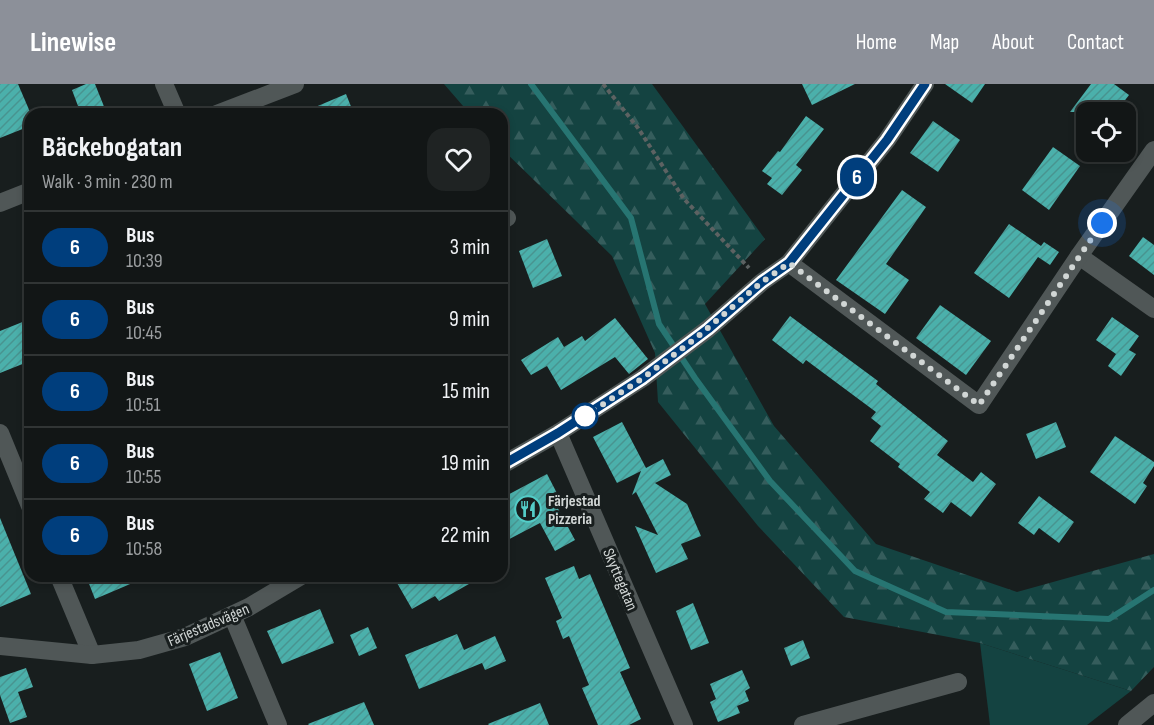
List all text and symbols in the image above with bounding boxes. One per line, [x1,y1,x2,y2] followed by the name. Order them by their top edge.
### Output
[30,26,116,59] text: Linewise
[856,30,897,55] text: Home
[930,30,959,55] text: Map
[992,30,1034,55] text: About
[1067,30,1124,55] text: Contact
[1076,102,1136,162] map controls
[1076,102,1136,162] button: locate
[427,128,490,191] button: heart
[42,131,182,164] text: Bäckebogatan
[838,158,876,196] line badge: 6
[852,165,862,190] text: 6
[42,170,173,194] text: Walk · 3 min · 230 m
[1087,208,1117,238] your location
[126,222,155,249] text: Bus
[450,234,490,261] text: 3 min
[70,235,80,260] text: 6
[126,249,163,273] text: 10:39
[126,294,155,321] text: Bus
[449,306,490,333] text: 9 min
[70,307,80,332] text: 6
[126,321,162,345] text: 10:45
[126,366,155,393] text: Bus
[442,378,490,405] text: 15 min
[70,379,80,404] text: 6
[126,393,160,417] text: 10:51
[572,403,598,429] unlabelled marker
[126,438,155,465] text: Bus
[441,450,490,477] text: 19 min
[70,451,80,476] text: 6
[126,465,162,489] text: 10:55
[548,492,601,529] place label: Färjestad Pizzeria
[513,494,543,524] restaurant icon: Färjestad Pizzeria
[126,510,155,537] text: Bus
[441,522,490,549] text: 22 min
[70,523,80,548] text: 6
[126,537,162,561] text: 10:58
[598,546,641,613] street label: Skyttegatan
[165,600,252,651] street label: Färjestadsvägen

